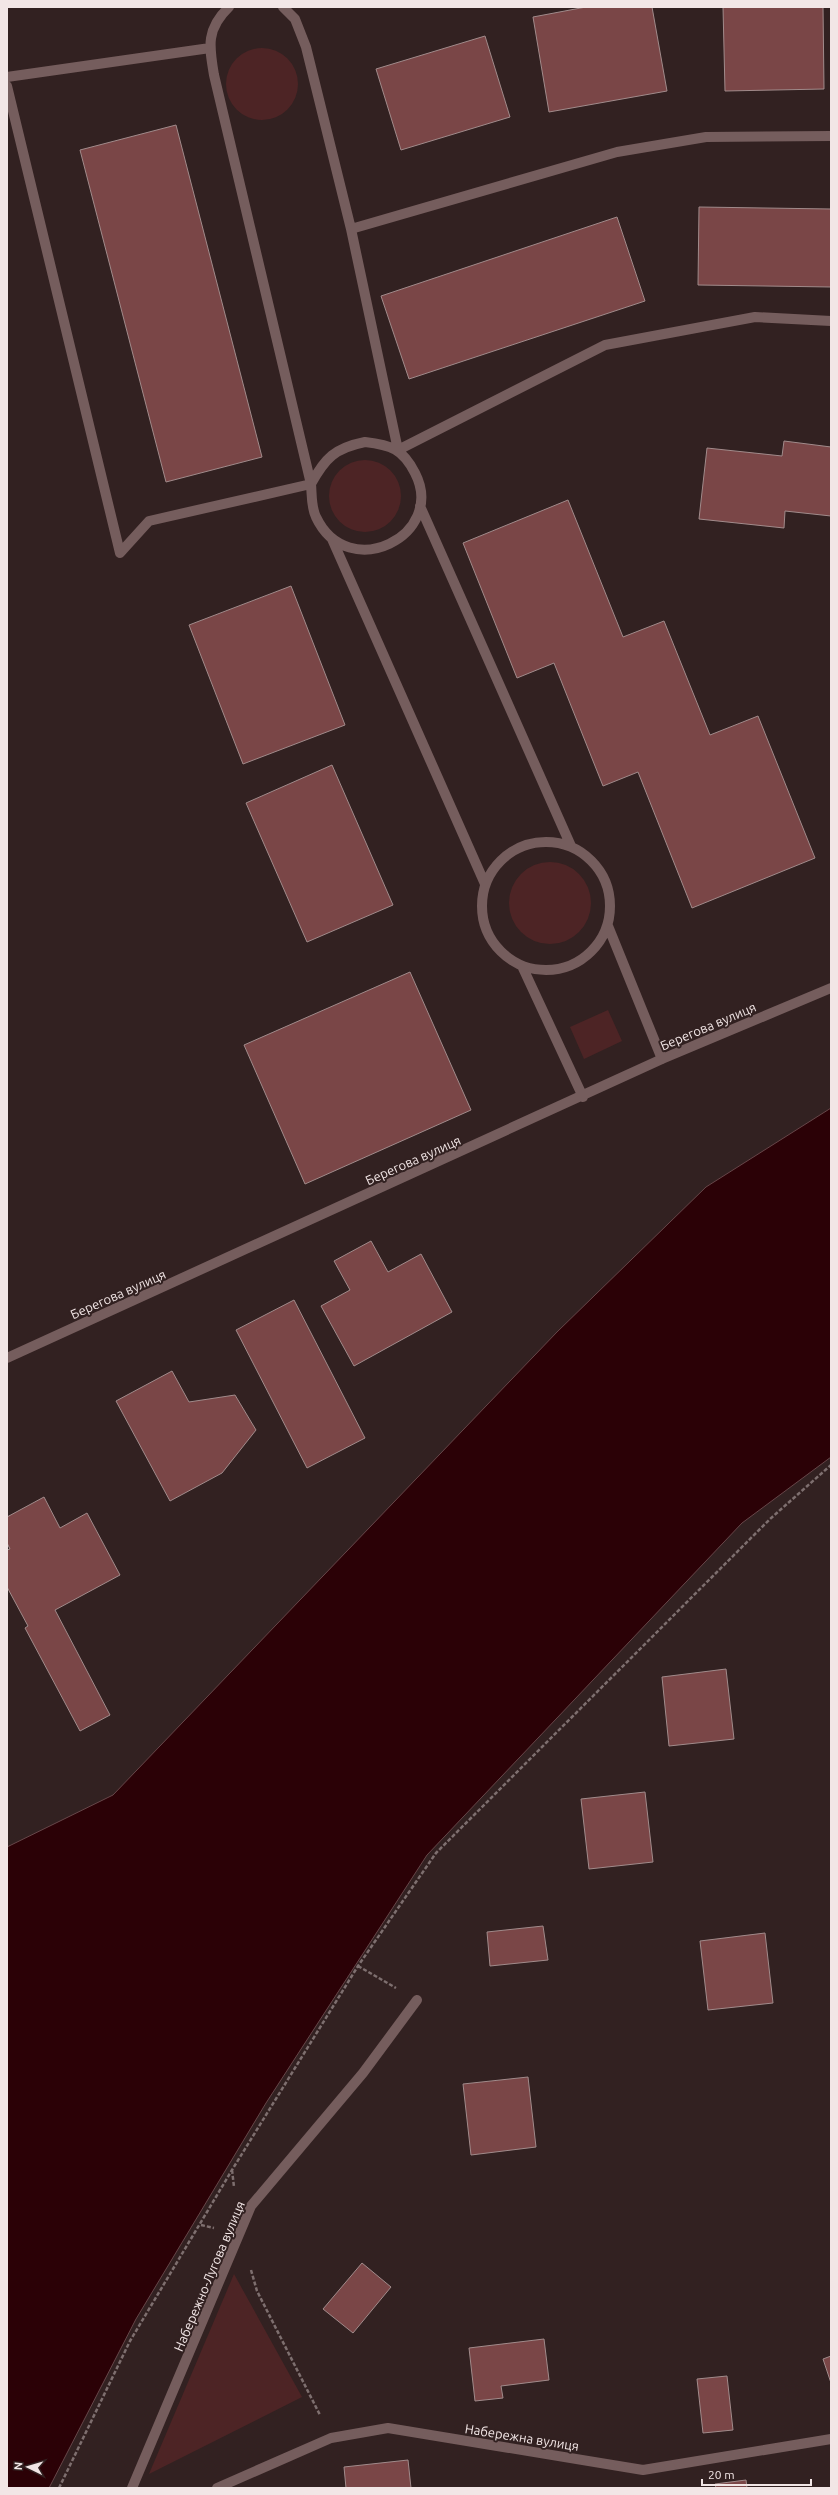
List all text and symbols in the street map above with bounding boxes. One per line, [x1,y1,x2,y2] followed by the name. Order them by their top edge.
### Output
[658,999,758,1053] street label: Берегова вулиця
[363,1133,463,1187] street label: Берегова вулиця
[68,1267,168,1321] street label: Берегова вулиця
[171,2199,247,2353] street label: Набережно-Лугова вулиця
[464,2421,580,2453] street label: Набережна вулиця
[8,2447,48,2487] north arrow
[702,2461,811,2487] scale bar
[12,2462,24,2471] text: N
[708,2468,735,2481] text: 20 m

